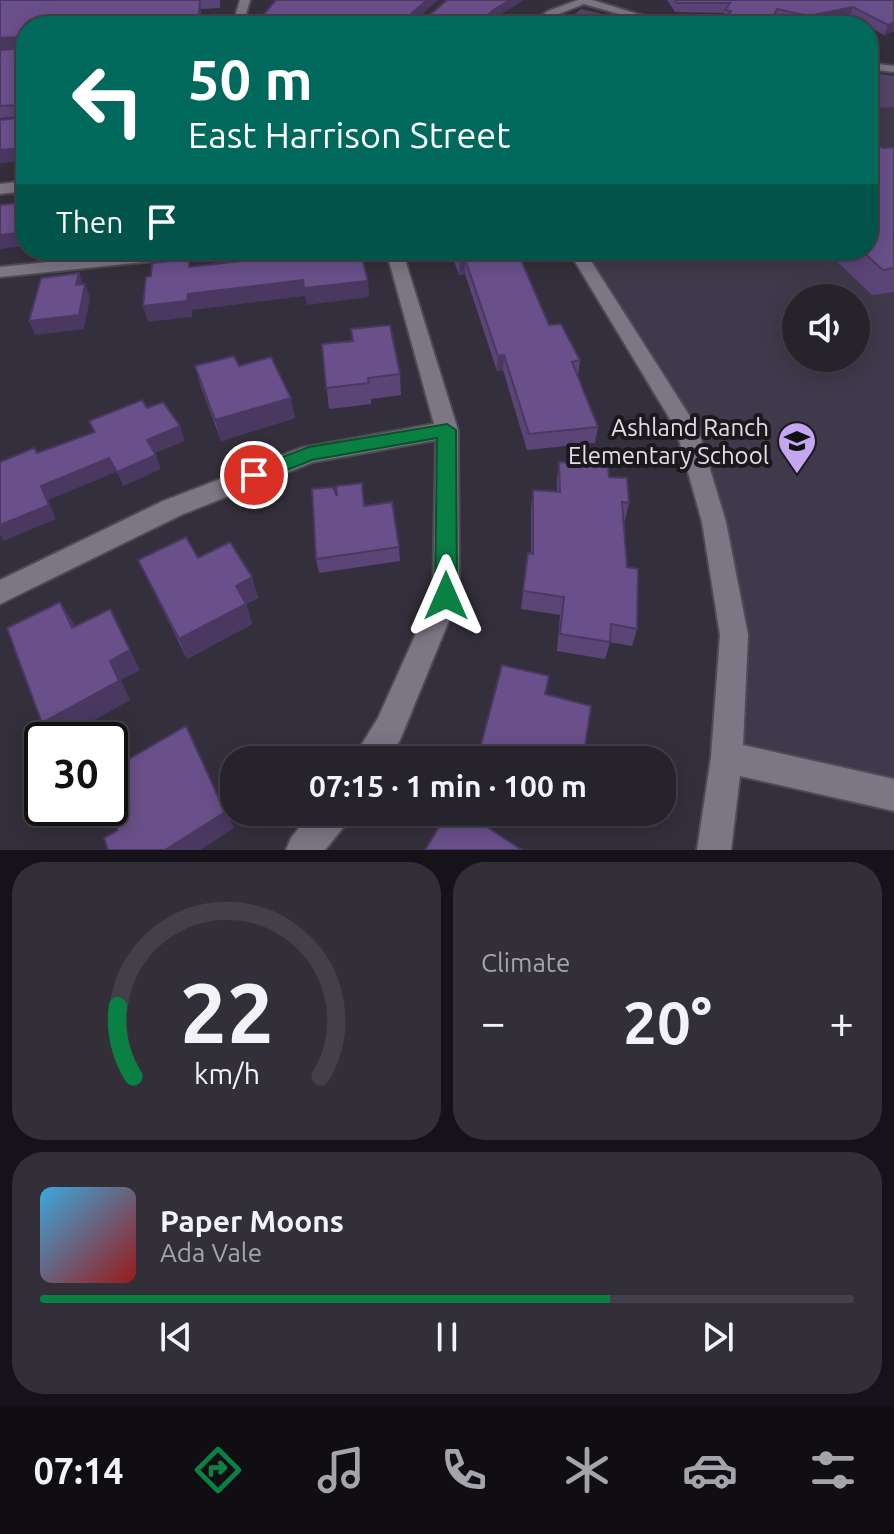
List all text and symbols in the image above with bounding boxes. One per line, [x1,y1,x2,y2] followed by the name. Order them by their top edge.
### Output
[56,48,160,152] icon: left
[188,48,313,111] text: 50 m
[188,114,510,155] text: East Harrison Street
[140,200,184,244] icon: arrive
[56,205,124,239] text: Then
[782,284,870,372] map controls
[782,284,870,372] button: sound
[568,414,769,469] place label: Ashland Ranch Elementary School
[776,420,818,475] school or university icon: Ashland Ranch Elementary School
[220,441,288,509] pin
[232,453,276,497] icon: arrive
[404,554,488,638] position arrow
[24,722,128,826] speed limit sign: 30
[309,769,587,803] text: 07:15 · 1 min · 100 m
[481,948,570,977] text: Climate
[180,965,273,1059] text: 22
[623,988,712,1055] text: 20°
[481,997,506,1046] text: −
[829,997,854,1046] text: +
[194,1057,260,1089] text: km/h
[160,1204,344,1238] text: Paper Moons
[160,1238,262,1267] text: Ada Vale
[154,1315,198,1359] icon: previous
[425,1315,469,1359] icon: pause
[696,1315,740,1359] icon: next
[190,1442,246,1498] icon: directions
[313,1442,369,1498] icon: music
[436,1442,492,1498] icon: phone
[559,1442,615,1498] icon: climate
[682,1442,738,1498] icon: car
[805,1442,861,1498] icon: filters
[33,1450,124,1491] text: 07:14

